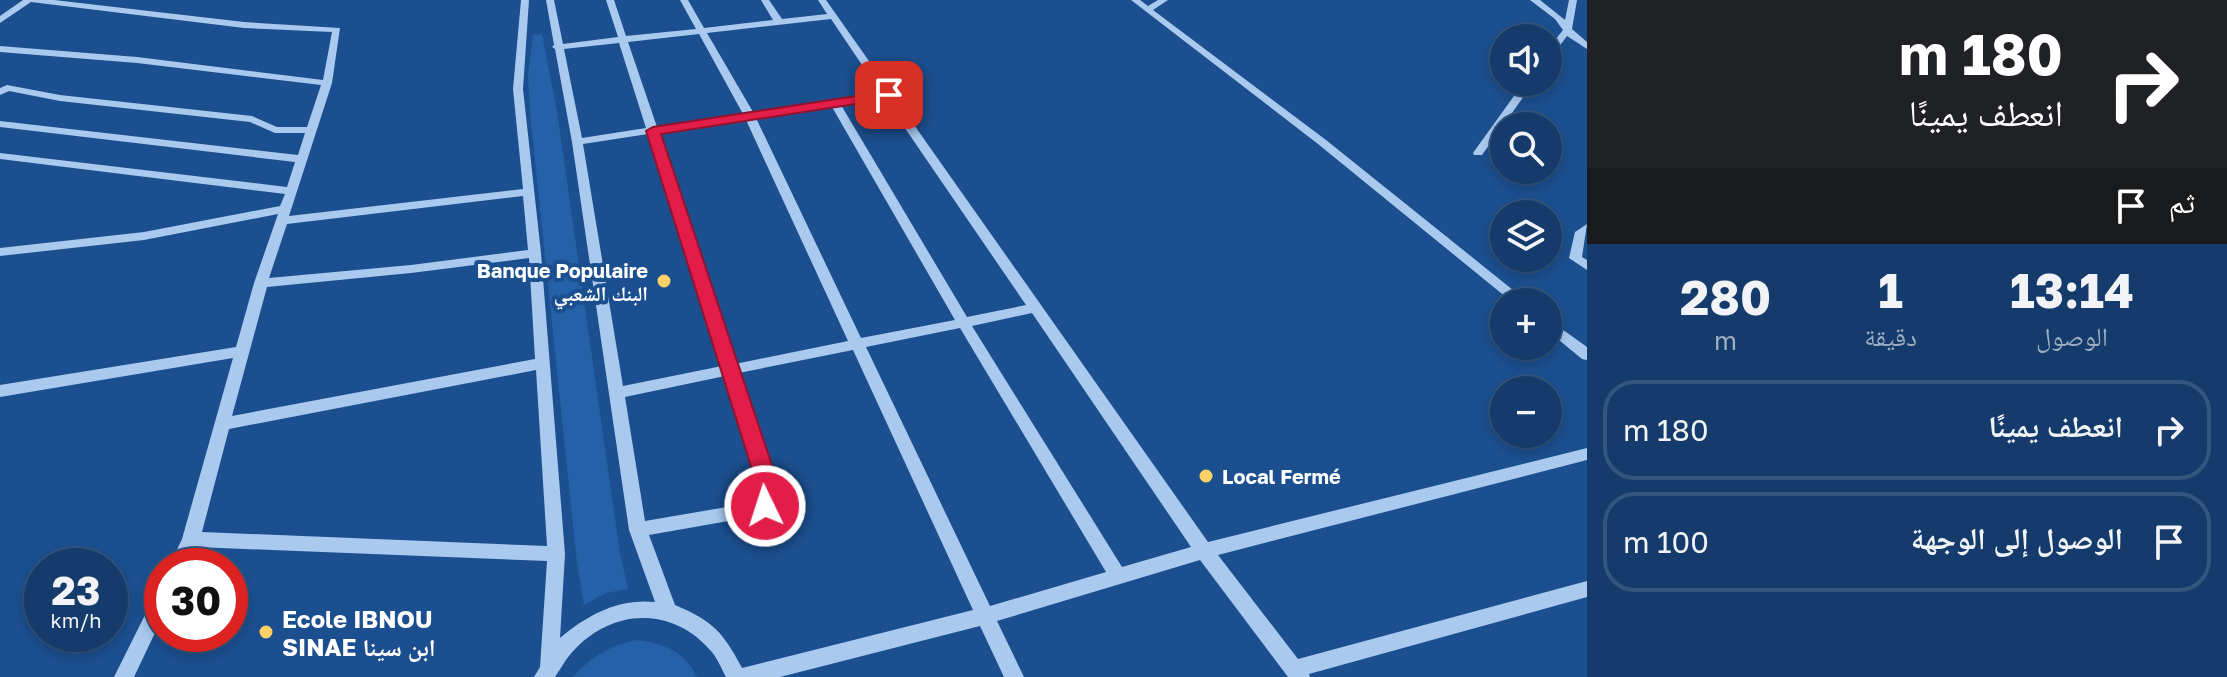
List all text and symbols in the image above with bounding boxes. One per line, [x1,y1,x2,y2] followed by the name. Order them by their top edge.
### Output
[1899,20,2063,87] text: 180 m
[1490,24,1562,448] map controls
[1490,24,1562,96] button: sound
[2091,32,2195,136] icon: right
[855,61,923,129] pin
[867,73,911,117] icon: arrive
[1909,91,2063,134] text: انعطف يمينًا
[1490,112,1562,184] button: search
[2109,184,2153,228] icon: arrive
[2169,184,2195,220] text: ثم
[1490,200,1562,272] button: layers
[477,258,648,310] place label: Banque Populaire البنك الشعبي
[1878,261,1903,319] text: 1
[2010,261,2134,319] text: 13:14
[1680,268,1771,326] text: 280
[655,272,673,290] marker: Banque Populaire البنك الشعبي
[1490,288,1562,360] button: +
[1864,321,1917,352] text: دقيقة
[2036,321,2108,352] text: الوصول
[1714,325,1737,356] text: m
[1490,376,1562,448] button: −
[1988,408,2123,444] text: انعطف يمينًا
[2147,408,2191,452] icon: right
[1623,412,1709,448] text: 180 m
[723,464,807,548] position arrow
[1222,464,1341,488] place label: Local Fermé
[1197,467,1215,485] marker: Local Fermé
[1911,520,2123,556] text: الوصول إلى الوجهة
[2147,520,2191,564] icon: arrive
[1623,524,1709,560] text: 100 m
[144,548,248,652] speed limit sign: 30
[52,566,100,614] text: 23
[282,604,436,662] place label: Ecole IBNOU SINAE ابن سينا
[51,608,101,632] text: km/h
[257,623,275,641] marker: Ecole IBNOU SINAE ابن سينا

